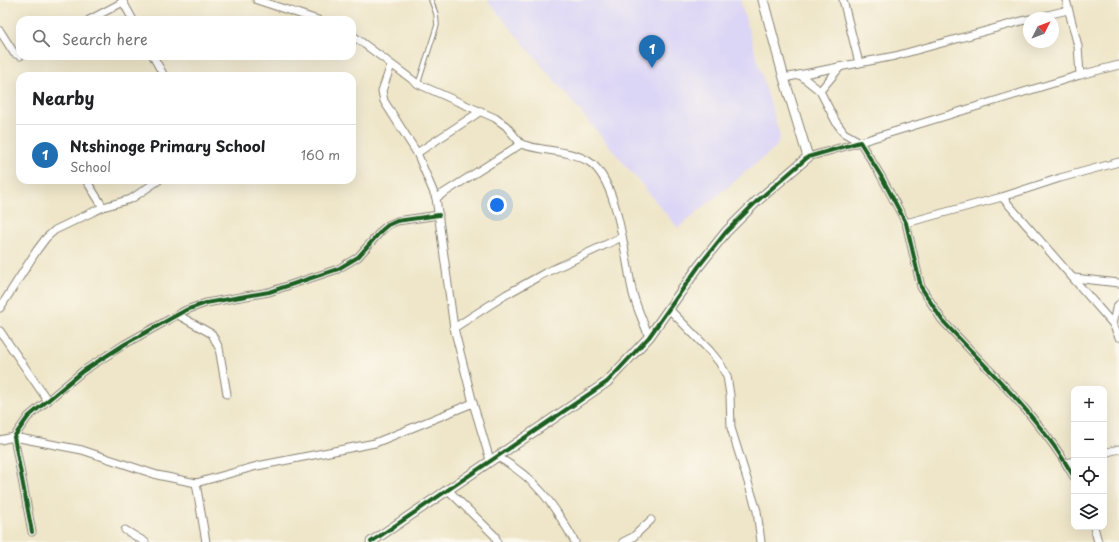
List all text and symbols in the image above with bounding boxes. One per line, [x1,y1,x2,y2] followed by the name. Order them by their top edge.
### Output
[1023,12,1059,48] north arrow
[16,16,356,60] search box
[30,27,52,49] icon: search
[62,27,148,50] text: Search here
[639,35,665,68] pin: 1
[32,85,94,111] text: Nearby
[70,134,265,157] text: Ntshinoge Primary School
[42,145,48,164] text: 1
[301,145,340,164] text: 160 m
[70,157,111,176] text: School
[487,195,507,215] your location
[1071,386,1107,530] map controls
[1071,386,1107,422] button: +
[1071,422,1107,458] button: −
[1071,458,1107,494] button: locate
[1071,494,1107,530] button: layers

